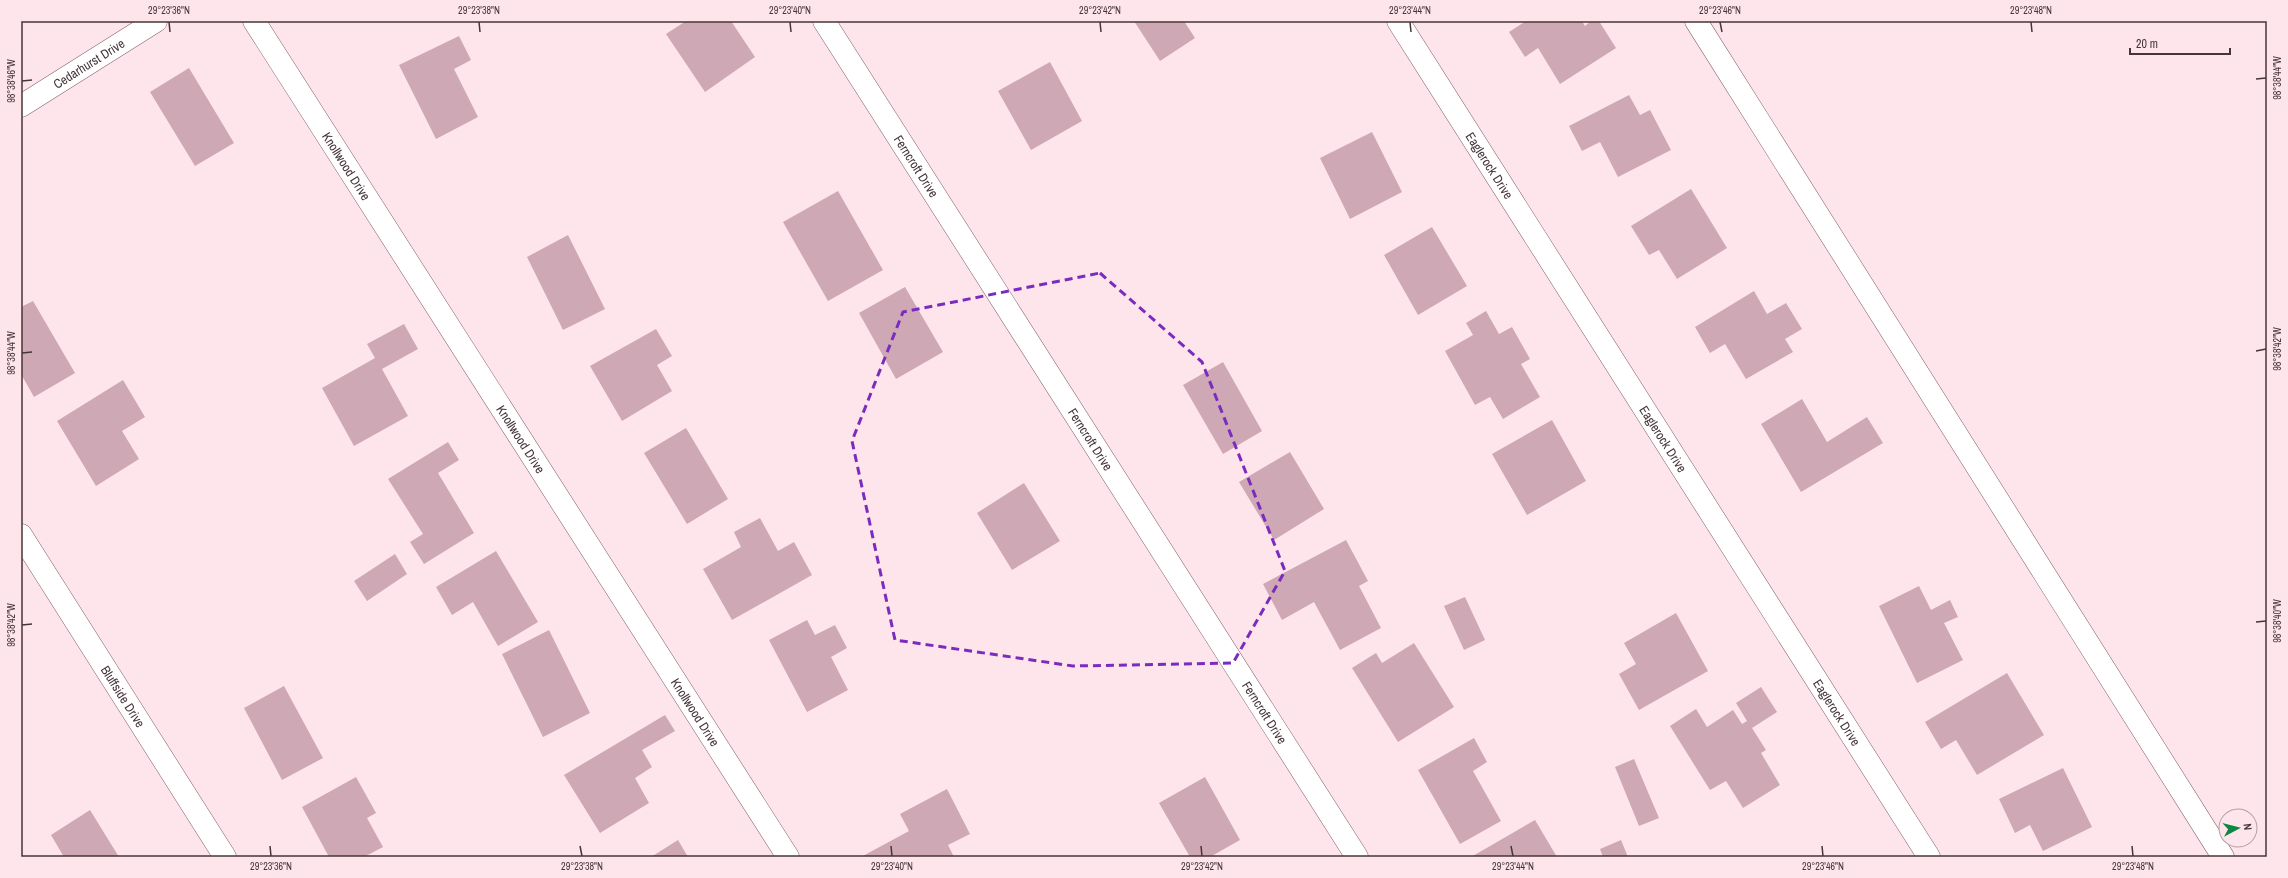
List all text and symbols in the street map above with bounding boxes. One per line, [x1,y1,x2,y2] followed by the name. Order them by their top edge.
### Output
[148,4,190,17] text: 29°23'36"N
[458,4,500,17] text: 29°23'38"N
[769,4,811,17] text: 29°23'40"N
[1079,4,1121,17] text: 29°23'42"N
[1389,4,1431,17] text: 29°23'44"N
[1699,4,1741,17] text: 29°23'46"N
[2010,4,2052,17] text: 29°23'48"N
[2130,30,2230,56] scale bar
[50,34,128,92] street label: Cedarhurst Drive
[2136,36,2158,52] text: 20 m
[2271,56,2284,100] text: 98°38'44"W
[5,59,18,103] text: 98°38'46"W
[318,129,375,203] street label: Knollwood Drive
[1462,129,1517,202] street label: Eaglerock Drive
[890,132,943,200] street label: Ferncroft Drive
[2271,327,2284,371] text: 98°38'42"W
[5,331,18,375] text: 98°38'44"W
[493,402,549,476] street label: Knollwood Drive
[1636,402,1691,476] street label: Eaglerock Drive
[1064,405,1117,474] street label: Ferncroft Drive
[2271,599,2284,643] text: 98°38'40"W
[5,603,18,647] text: 98°38'42"W
[97,662,149,730] street label: Bluffside Drive
[667,675,724,749] street label: Knollwood Drive
[1810,676,1865,749] street label: Eaglerock Drive
[1239,678,1291,747] street label: Ferncroft Drive
[2218,808,2258,848] north arrow
[2241,823,2255,831] text: N
[250,860,292,873] text: 29°23'36"N
[561,860,603,873] text: 29°23'38"N
[871,860,913,873] text: 29°23'40"N
[1181,860,1223,873] text: 29°23'42"N
[1492,860,1534,873] text: 29°23'44"N
[1802,860,1844,873] text: 29°23'46"N
[2112,860,2154,873] text: 29°23'48"N

